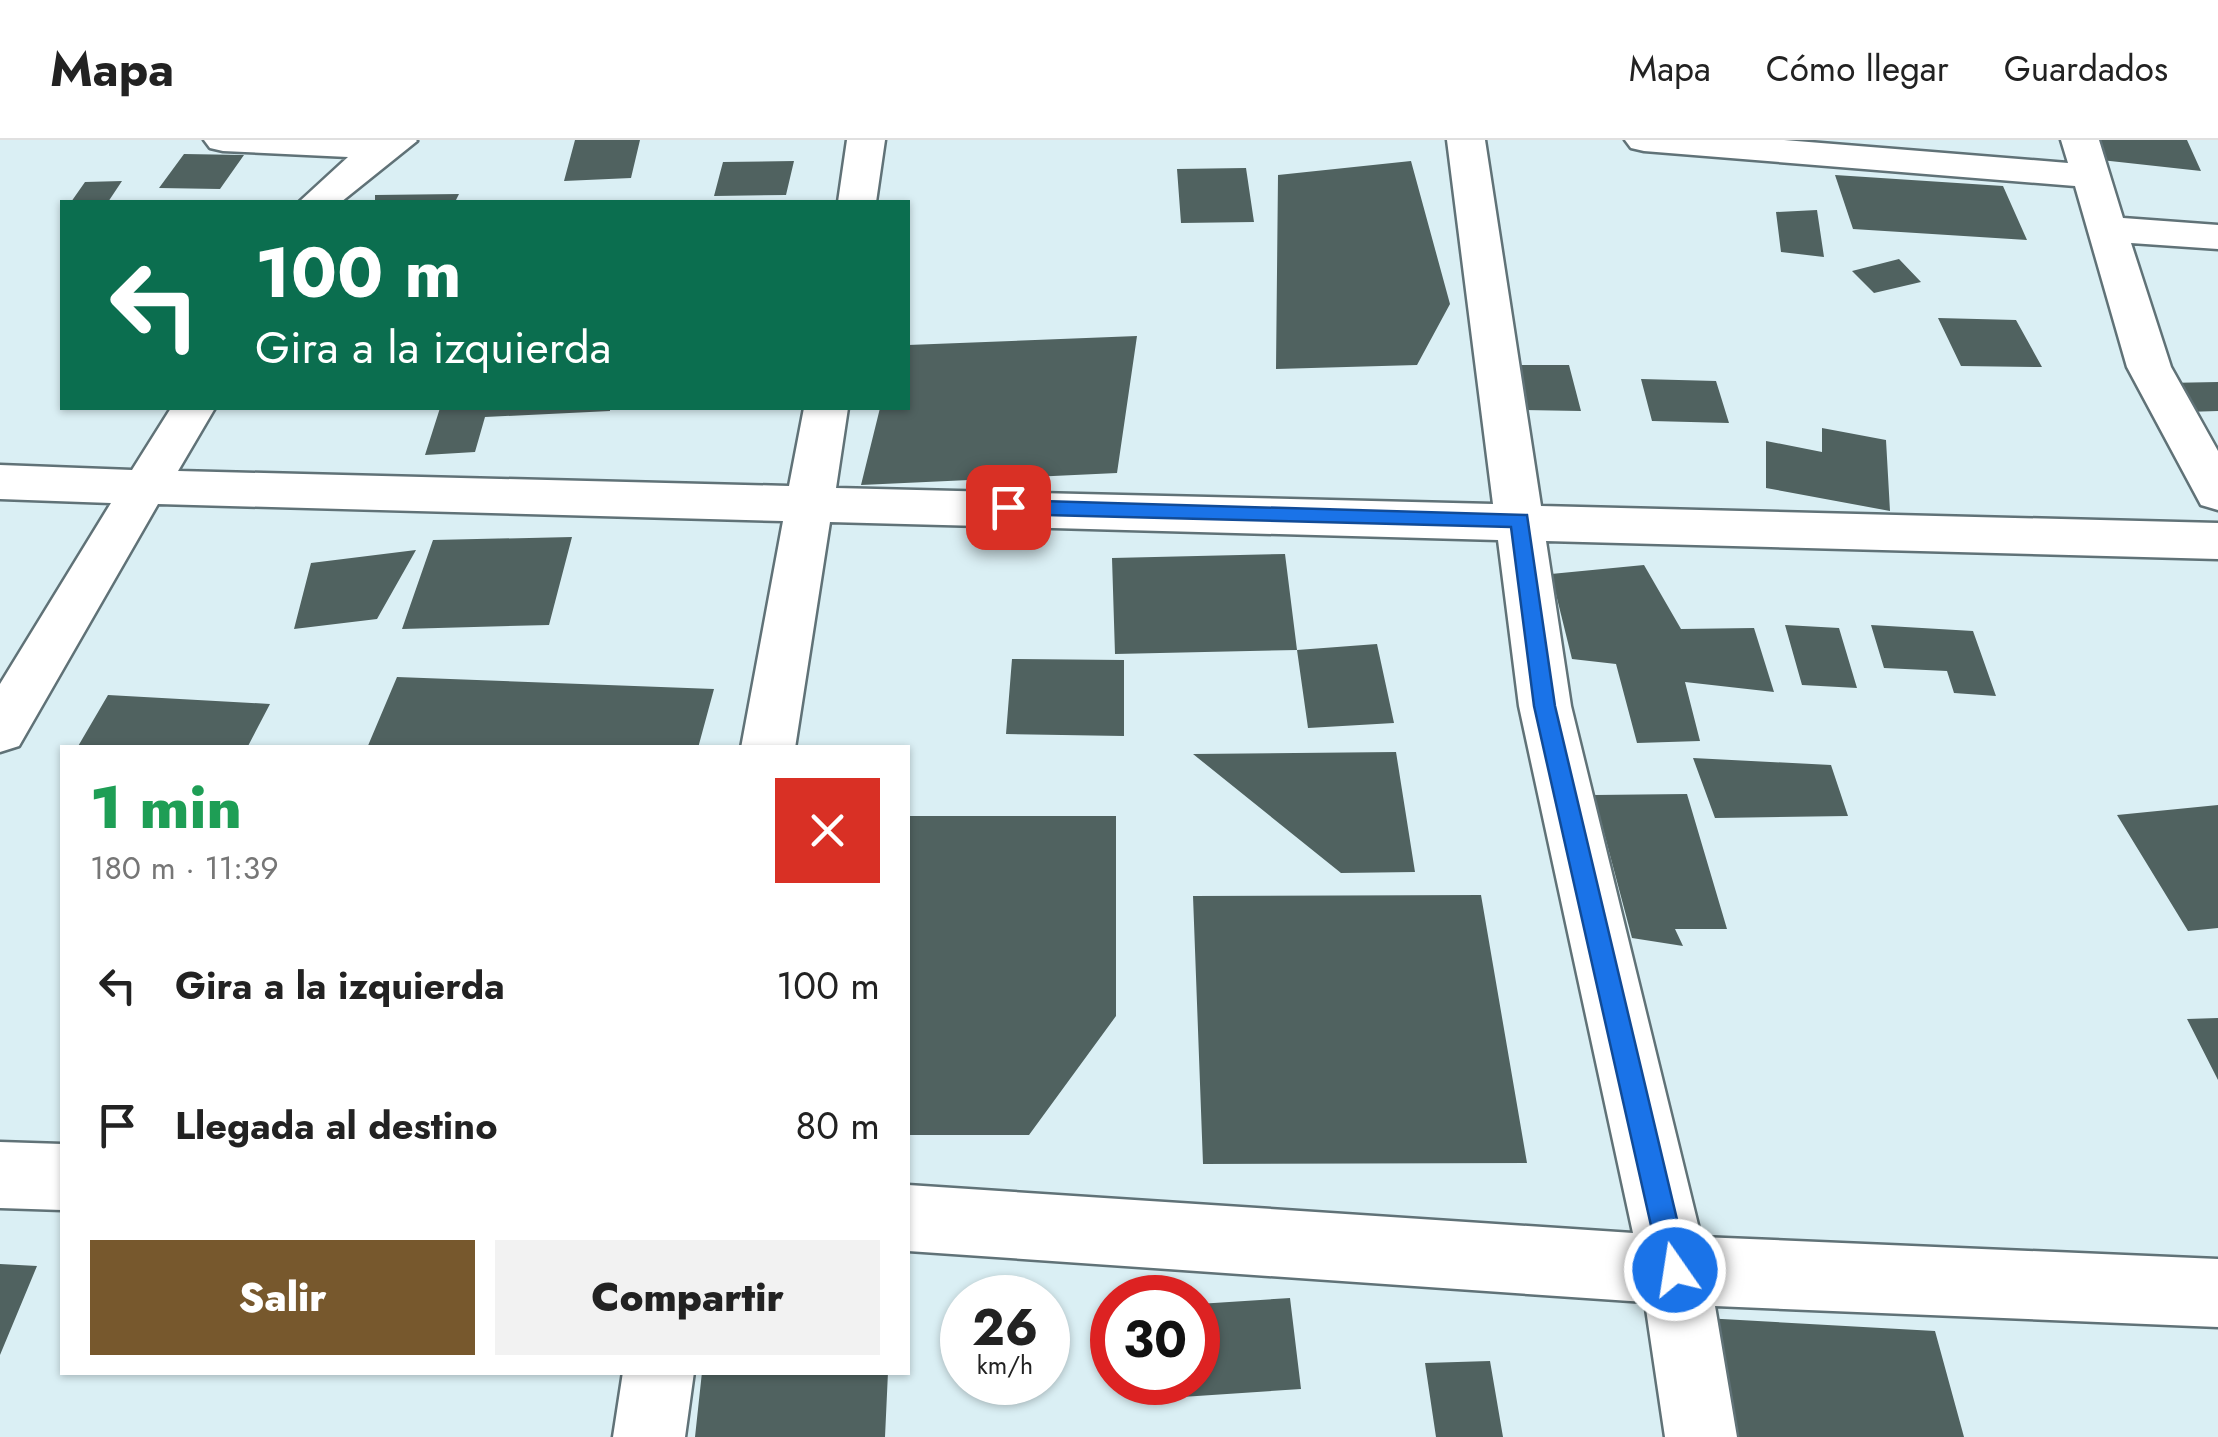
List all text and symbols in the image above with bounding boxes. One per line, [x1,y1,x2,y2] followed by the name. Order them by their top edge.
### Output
[50,35,174,104] text: Mapa
[1629,44,1711,94] text: Mapa
[1766,44,1949,94] text: Cómo llegar
[2004,44,2168,94] text: Guardados
[255,222,462,323] text: 100 m
[90,240,220,370] icon: left
[255,315,611,380] text: Gira a la izquierda
[966,465,1051,550] pin
[981,480,1036,535] icon: arrive
[90,764,242,851] text: 1 min
[775,778,880,883] button: close
[90,845,279,891] text: 180 m · 11:39
[90,958,145,1013] icon: left
[175,958,505,1013] text: Gira a la izquierda
[776,958,880,1013] text: 100 m
[90,1098,145,1153] icon: arrive
[175,1098,498,1153] text: Llegada al destino
[795,1098,880,1153] text: 80 m
[1623,1218,1727,1322] position arrow
[90,1240,475,1355] button: Salir
[495,1240,880,1355] button: Compartir
[1090,1275,1220,1405] speed limit sign: 30
[972,1291,1038,1364] text: 26
[977,1347,1033,1383] text: km/h

